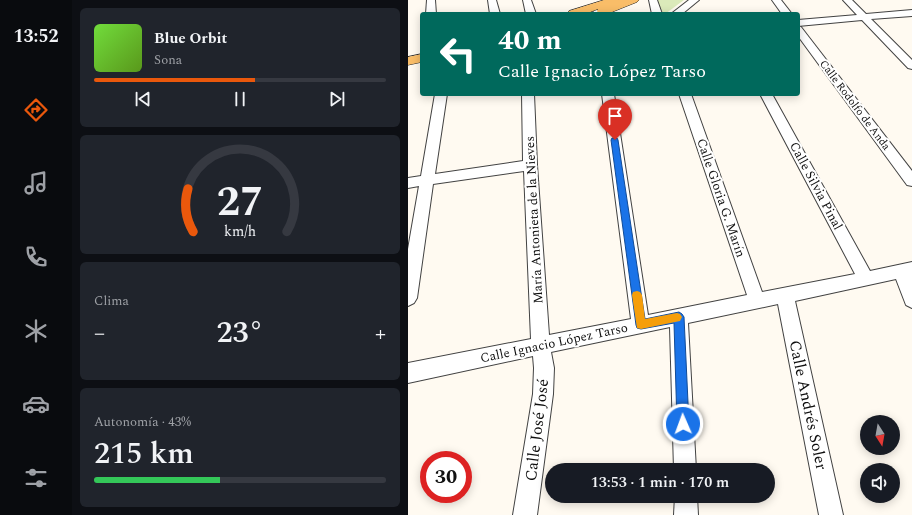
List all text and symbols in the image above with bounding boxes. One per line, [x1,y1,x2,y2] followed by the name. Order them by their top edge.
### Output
[498,19,562,62] text: 40 m
[13,23,59,50] text: 13:52
[154,27,227,50] text: Blue Orbit
[432,28,484,80] icon: left
[154,50,182,70] text: Sona
[815,56,895,154] street label: Calle Rodolfo de Anda
[498,58,706,85] text: Calle Ignacio López Tarso
[132,88,154,110] icon: previous
[229,88,251,110] icon: pause
[326,88,348,110] icon: next
[22,96,50,124] icon: directions
[598,99,632,140] pin
[604,105,626,127] icon: arrive
[520,136,548,304] street label: María Antonieta de la Nieves
[691,136,751,261] street label: Calle Gloria G. Marín
[784,138,848,234] street label: Calle Silvia Pinal
[22,169,50,197] icon: music
[217,171,263,234] text: 27
[224,221,256,243] text: km/h
[22,243,50,271] icon: phone
[94,291,129,311] text: Clima
[216,310,264,356] text: 23°
[22,317,50,345] icon: climate
[94,317,105,350] text: −
[375,317,386,350] text: +
[478,318,630,368] street label: Calle Ignacio López Tarso
[783,338,833,472] street label: Calle Andrés Soler
[519,377,555,483] street label: Calle José José
[22,390,50,418] icon: car
[662,403,704,445] position arrow
[94,412,191,432] text: Autonomía · 43%
[860,415,900,455] north arrow
[860,415,900,503] map controls
[94,431,194,477] text: 215 km
[420,451,472,503] speed limit sign: 30
[860,463,900,503] button: sound
[22,464,50,492] icon: filters
[591,471,729,494] text: 13:53 · 1 min · 170 m

